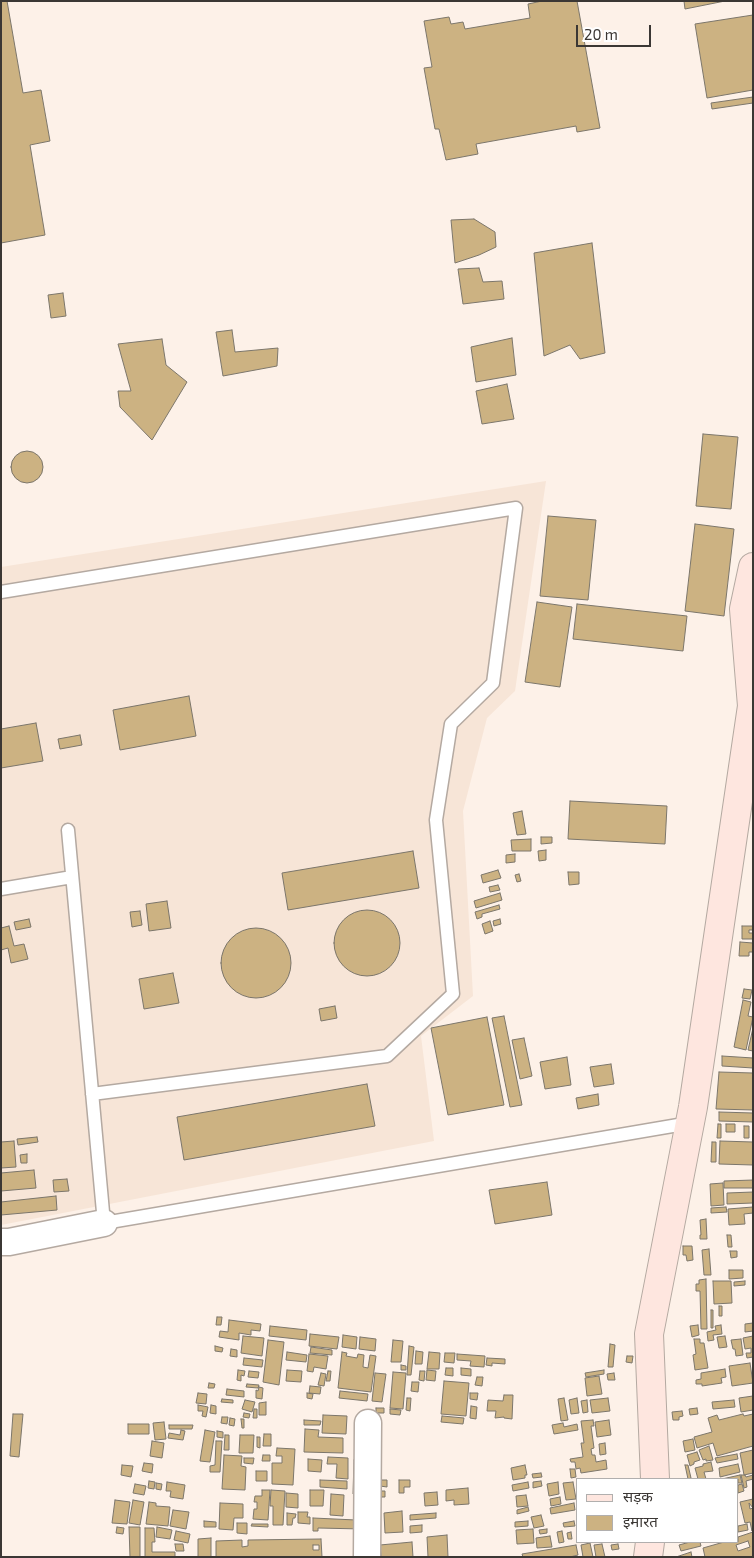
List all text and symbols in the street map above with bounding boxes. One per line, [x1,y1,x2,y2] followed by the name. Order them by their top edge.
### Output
[579,15,654,47] scale bar
[584,25,618,43] text: 20 m
[576,1478,739,1543] legend
[623,1487,653,1505] text: सड़क
[623,1512,658,1530] text: इमारत

